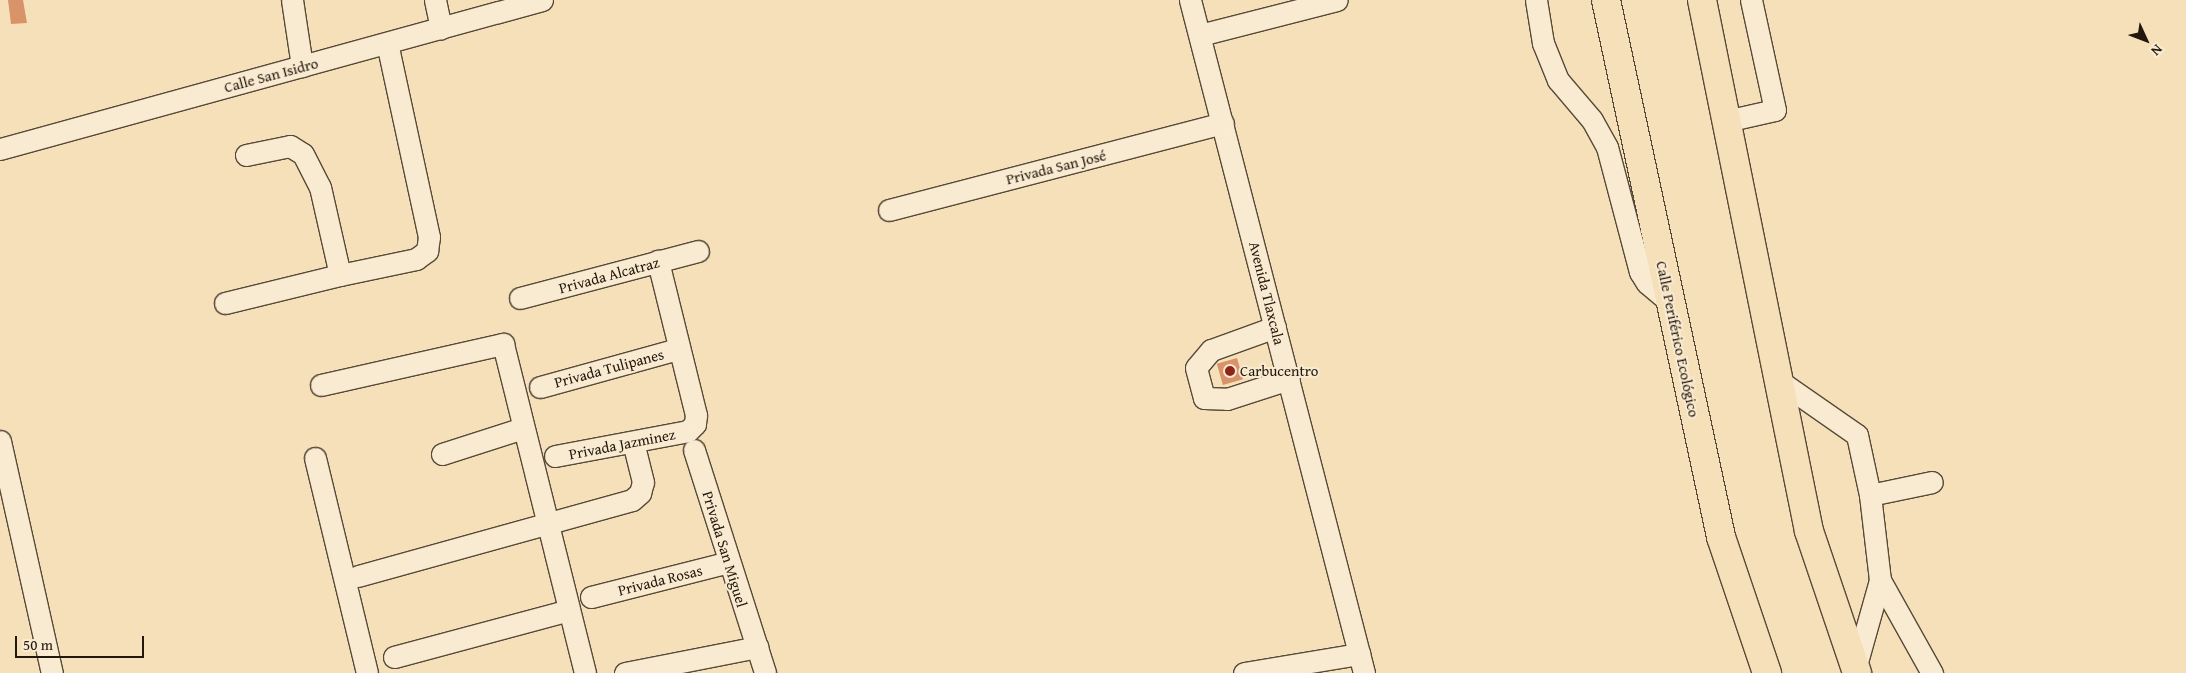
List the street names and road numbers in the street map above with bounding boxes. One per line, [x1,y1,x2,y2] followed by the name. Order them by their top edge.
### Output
[222,54,320,96] street label: Calle San Isidro
[1004,146,1108,188] street label: Privada San José
[1245,239,1289,347] street label: Avenida Tlaxcala
[557,253,661,297] street label: Privada Alcatraz
[1653,259,1703,419] street label: Calle Periférico Ecológico
[552,345,666,391] street label: Privada Tulipanes
[567,425,677,463] street label: Privada Jazminez
[699,489,751,609] street label: Privada San Miguel
[616,561,704,599] street label: Privada Rosas

